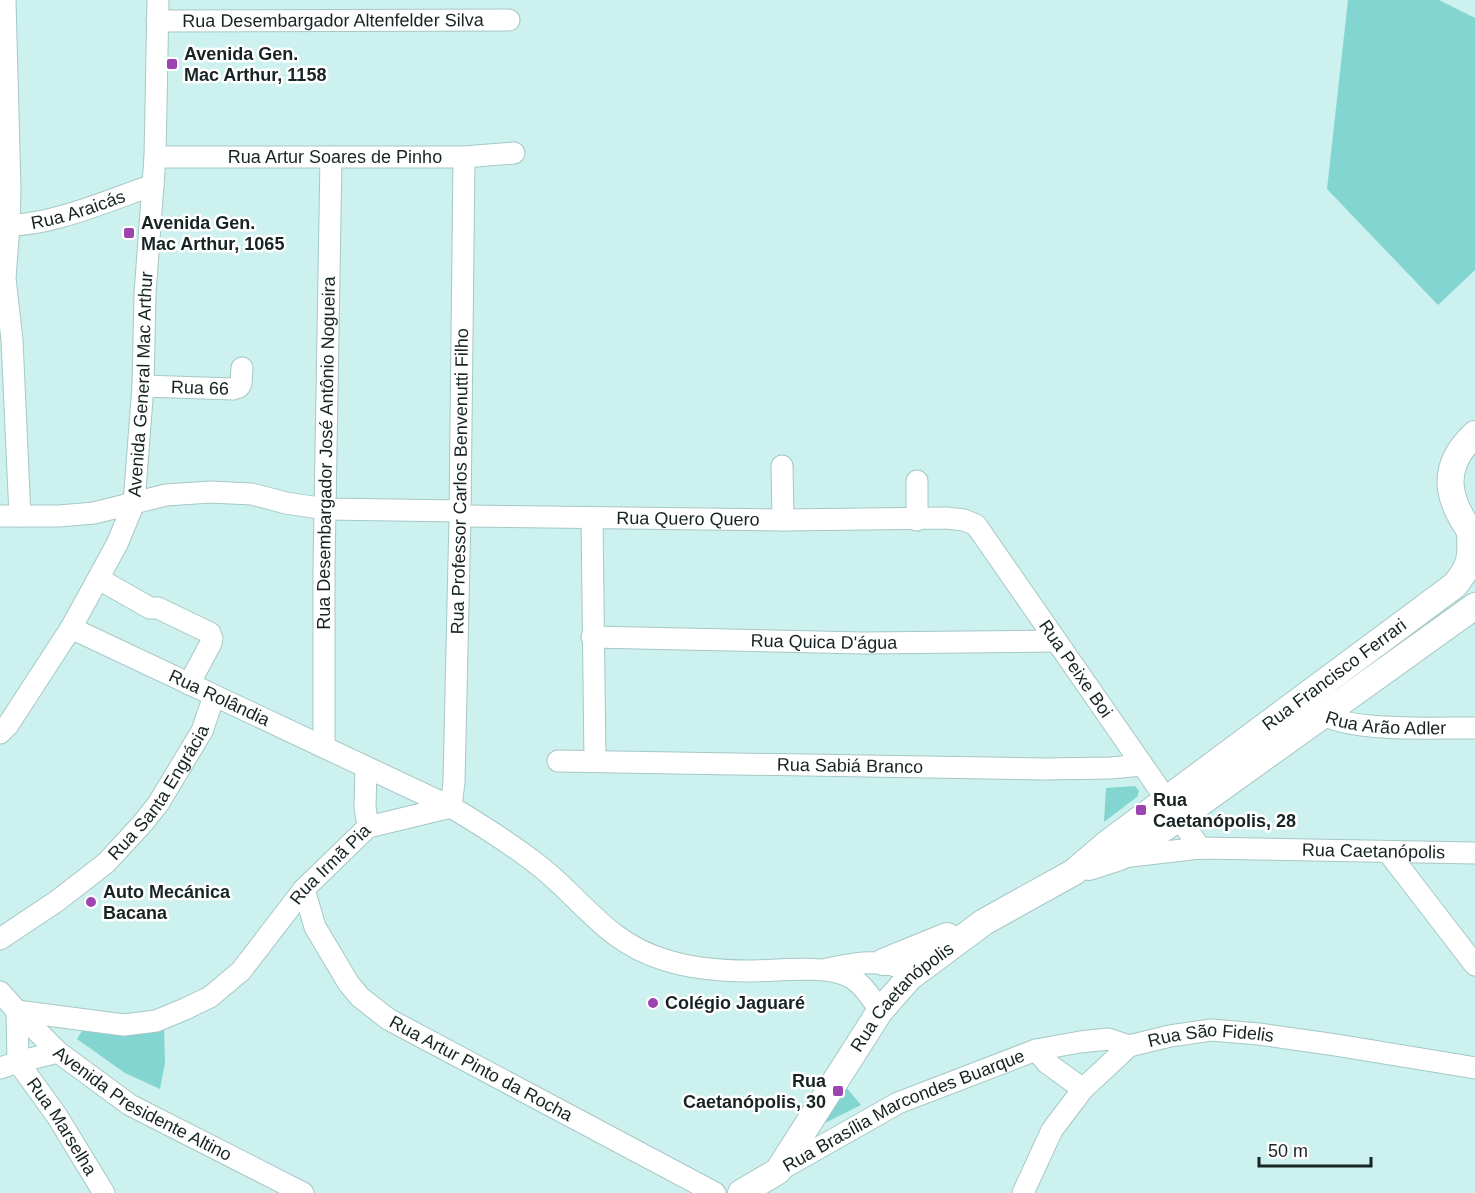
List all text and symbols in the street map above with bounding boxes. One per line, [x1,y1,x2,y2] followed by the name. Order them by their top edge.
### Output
[182,10,485,31] street label: Rua Desembargador Altenfelder Silva
[184,44,326,85] place label: Avenida Gen. Mac Arthur, 1158
[165,57,179,71] marker: Avenida Gen. Mac Arthur, 1158
[228,147,442,167] street label: Rua Artur Soares de Pinho
[29,186,128,233] street label: Rua Araicás
[141,213,284,254] place label: Avenida Gen. Mac Arthur, 1065
[122,226,136,240] marker: Avenida Gen. Mac Arthur, 1065
[124,271,157,498] street label: Avenida General Mac Arthur
[314,275,339,630] street label: Rua Desembargador José Antônio Nogueira
[447,328,472,635] street label: Rua Professor Carlos Benvenutti Filho
[171,377,229,399] street label: Rua 66
[616,508,760,530] street label: Rua Quero Quero
[1258,615,1410,735] street label: Rua Francisco Ferrari
[1035,616,1116,721] street label: Rua Peixe Boi
[750,631,898,653] street label: Rua Quica D'água
[166,666,274,731] street label: Rua Rolândia
[1323,707,1446,738] street label: Rua Arão Adler
[104,722,213,864] street label: Rua Santa Engrácia
[777,755,923,777] street label: Rua Sabiá Branco
[1153,790,1296,831] place label: Rua Caetanópolis, 28
[1134,803,1148,817] marker: Rua Caetanópolis, 28
[286,820,375,908] street label: Rua Irmã Pia
[1302,840,1445,862] street label: Rua Caetanópolis
[103,882,231,923] place label: Auto Mecánica Bacana
[84,895,98,909] marker: Auto Mecánica Bacana
[847,938,957,1055] street label: Rua Caetanópolis
[665,993,805,1013] place label: Colégio Jaguaré
[646,996,660,1010] marker: Colégio Jaguaré
[386,1012,577,1126] street label: Rua Artur Pinto da Rocha
[1146,1020,1275,1051] street label: Rua São Fidelis
[50,1042,235,1165] street label: Avenida Presidente Altino
[779,1045,1027,1176] street label: Rua Brasília Marcondes Buarque
[683,1071,827,1112] place label: Rua Caetanópolis, 30
[23,1074,101,1180] street label: Rua Marselha
[831,1084,845,1098] marker: Rua Caetanópolis, 30
[1259,1130,1372,1168] scale bar
[1268,1141,1308,1161] text: 50 m

